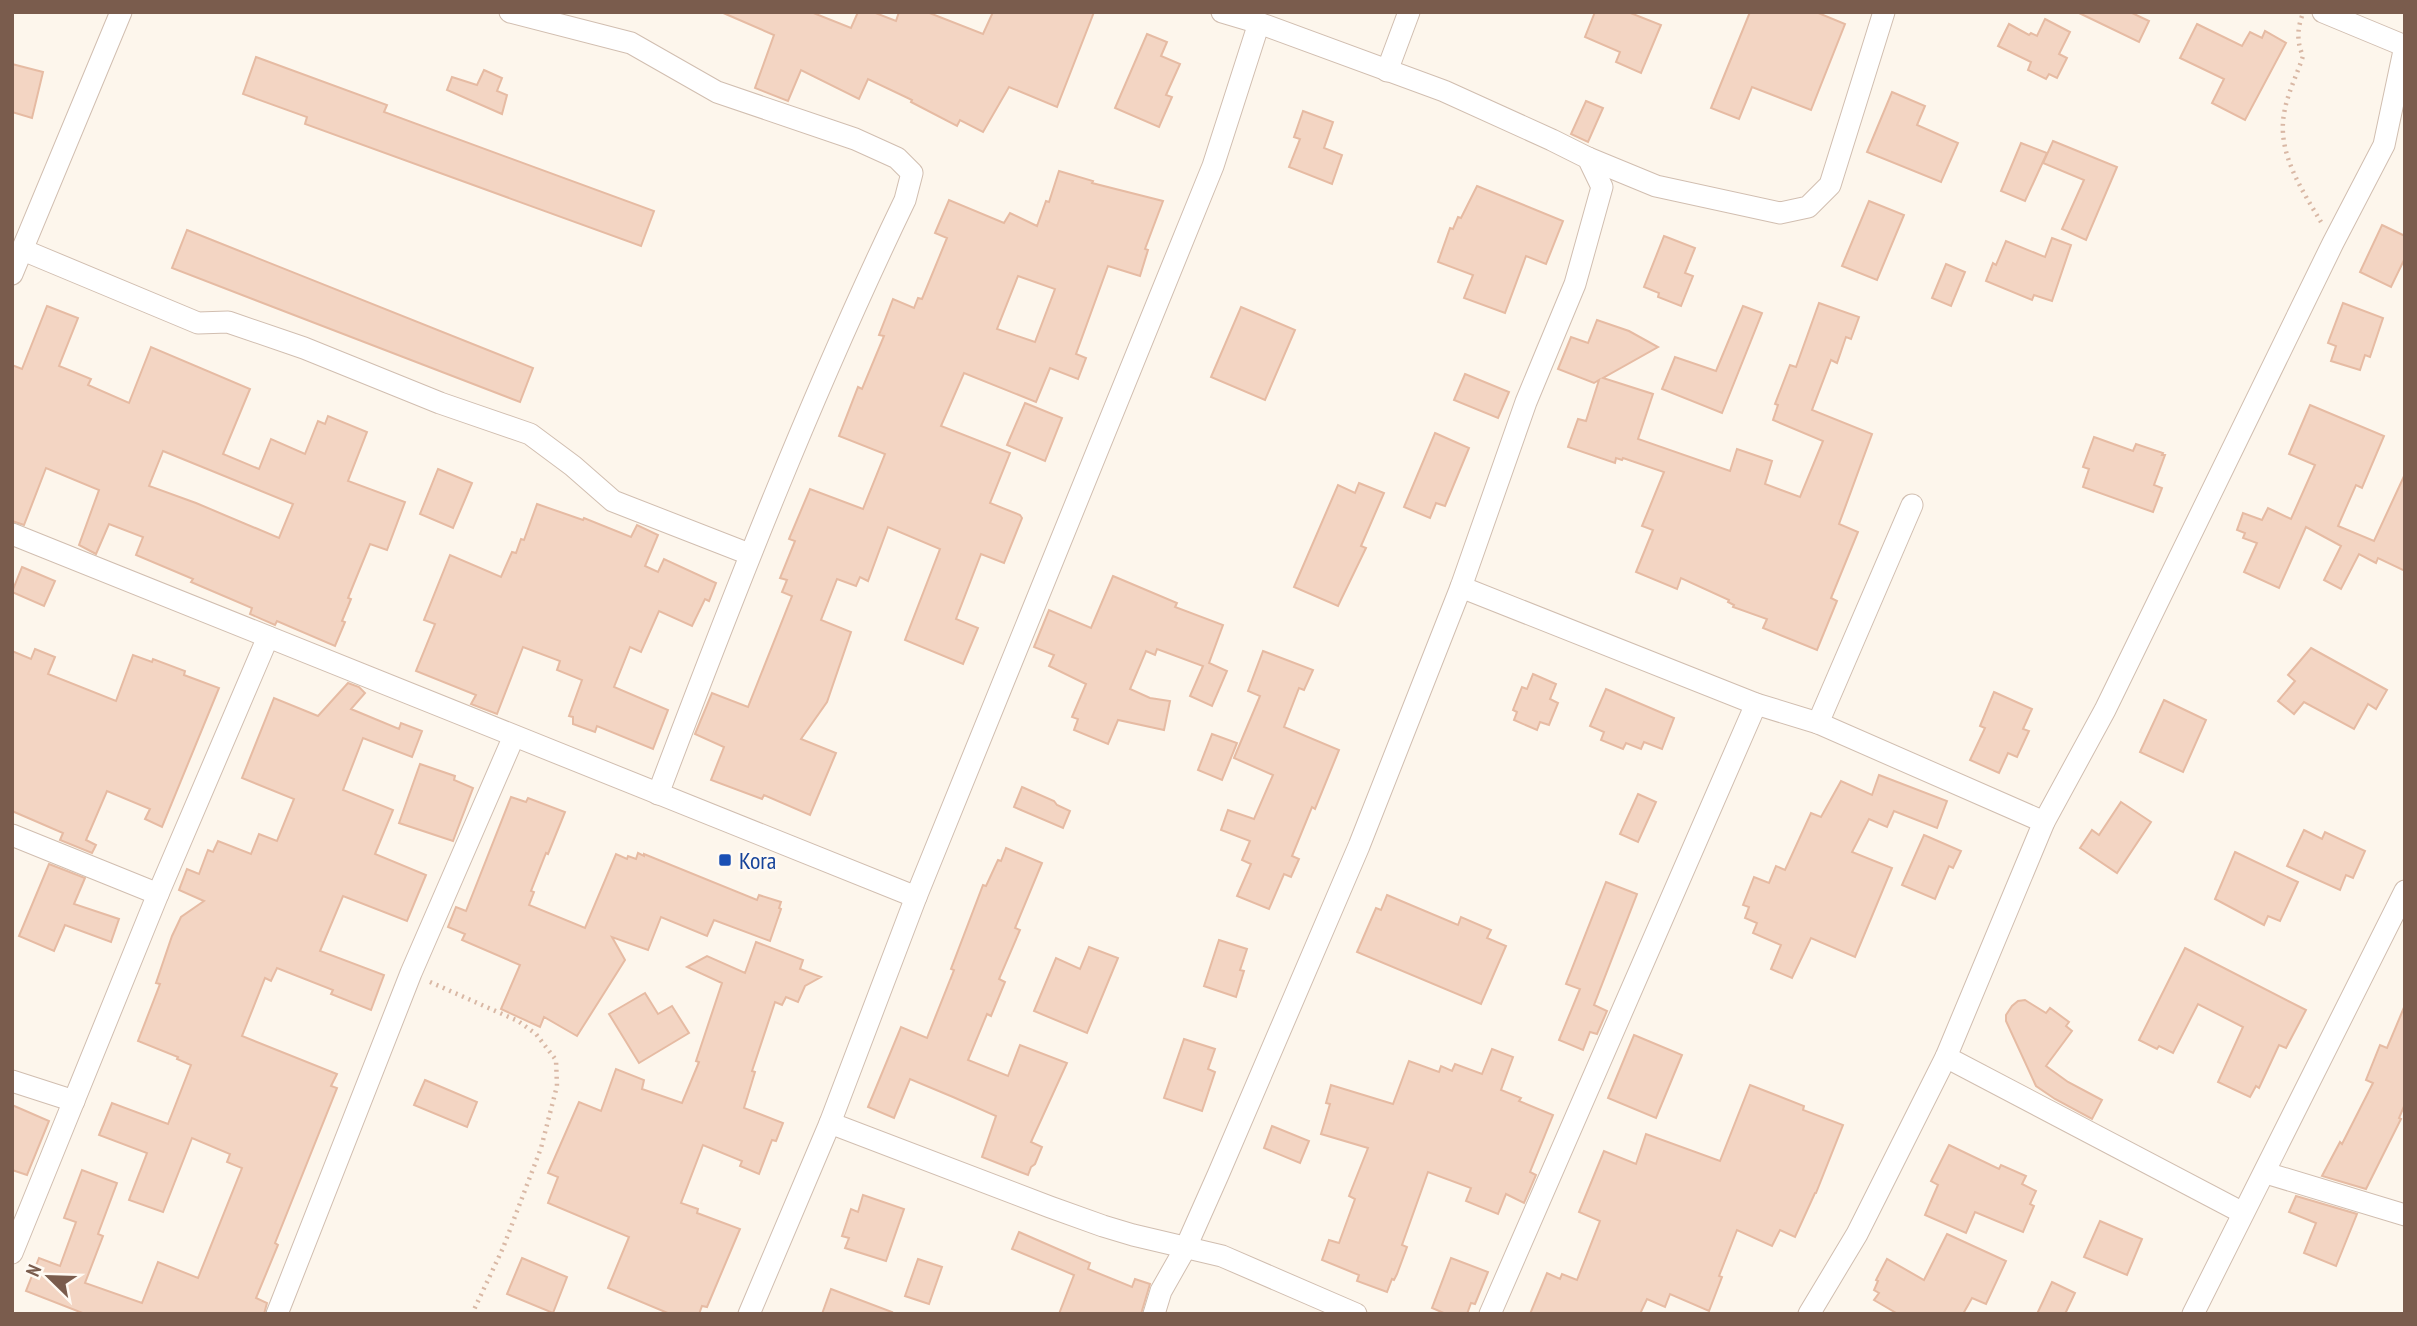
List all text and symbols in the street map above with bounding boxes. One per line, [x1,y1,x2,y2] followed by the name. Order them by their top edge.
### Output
[739,845,776,876] place label: Kora
[717,852,733,868] marker: Kora
[14,1242,84,1312] north arrow
[20,1261,46,1280] text: N

